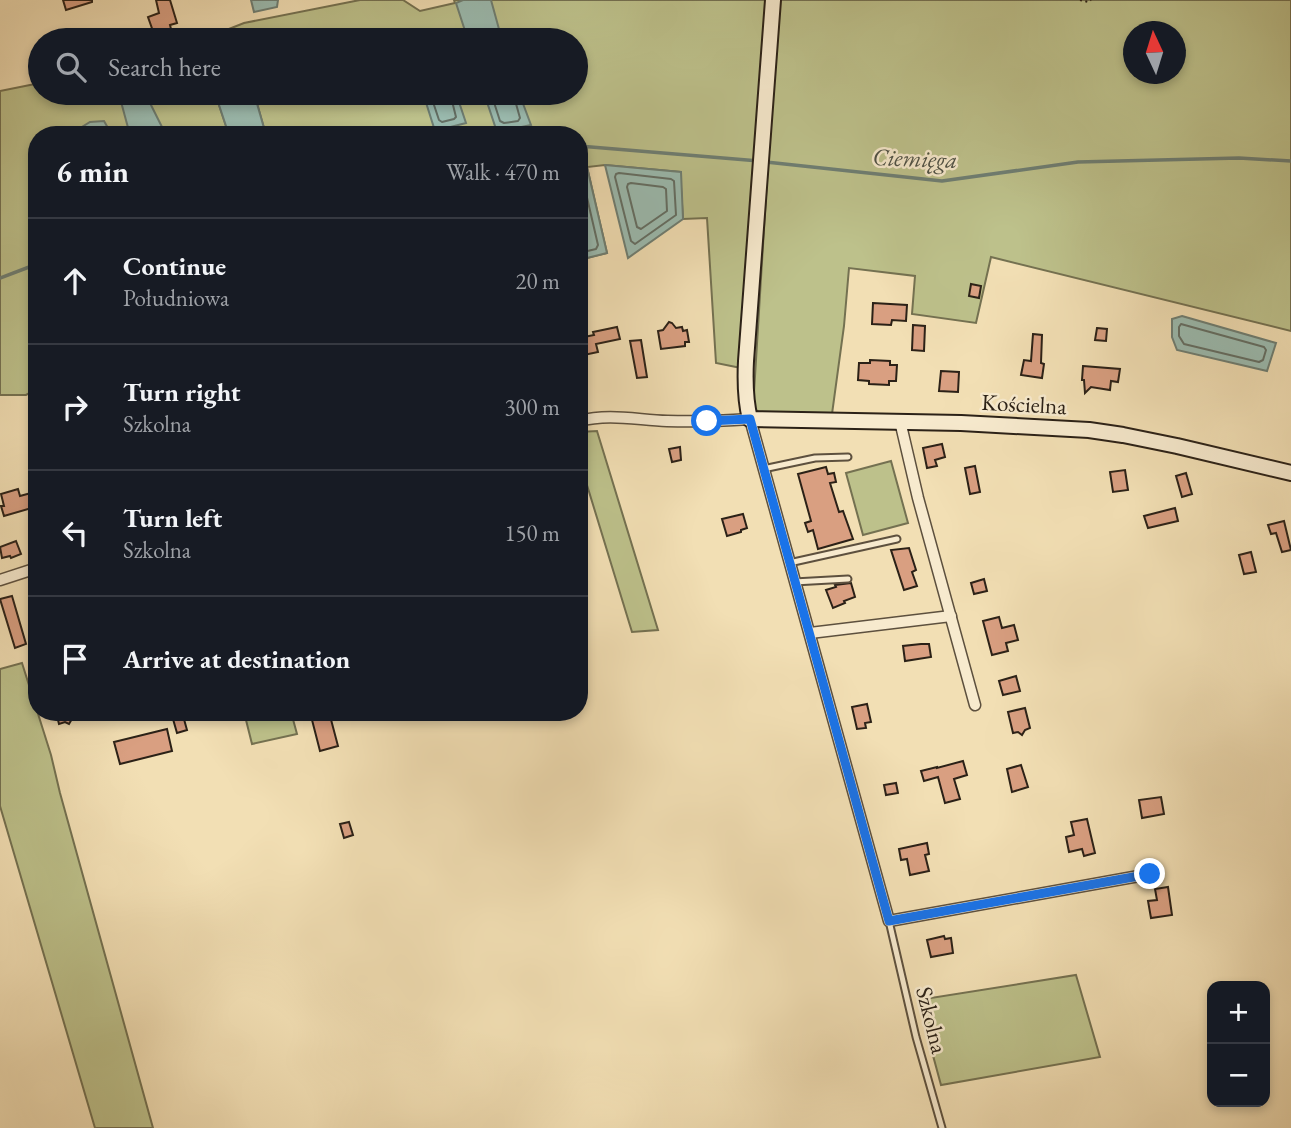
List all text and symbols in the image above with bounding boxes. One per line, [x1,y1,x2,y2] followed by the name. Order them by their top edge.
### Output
[1123,21,1186,84] north arrow
[28,28,588,105] search box
[52,48,90,86] icon: search
[108,50,221,84] text: Search here
[872,141,958,175] water label: Ciemięga
[56,152,129,191] text: 6 min
[446,157,560,187] text: Walk · 470 m
[123,249,226,283] text: Continue
[56,262,94,300] icon: ahead
[515,266,560,296] text: 20 m
[123,283,229,313] text: Południowa
[123,375,241,409] text: Turn right
[981,387,1068,421] street label: Kościelna
[56,388,94,426] icon: right
[504,392,560,422] text: 300 m
[691,405,722,436] route start
[123,409,191,439] text: Szkolna
[123,501,222,535] text: Turn left
[56,514,94,552] icon: left
[504,518,560,548] text: 150 m
[123,535,191,565] text: Szkolna
[56,640,94,678] icon: arrive
[123,642,350,676] text: Arrive at destination
[1134,858,1165,889] route end
[1207,981,1270,1107] map controls
[1207,981,1270,1044] button: +
[909,983,955,1057] street label: Szkolna
[1207,1044,1270,1107] button: −

